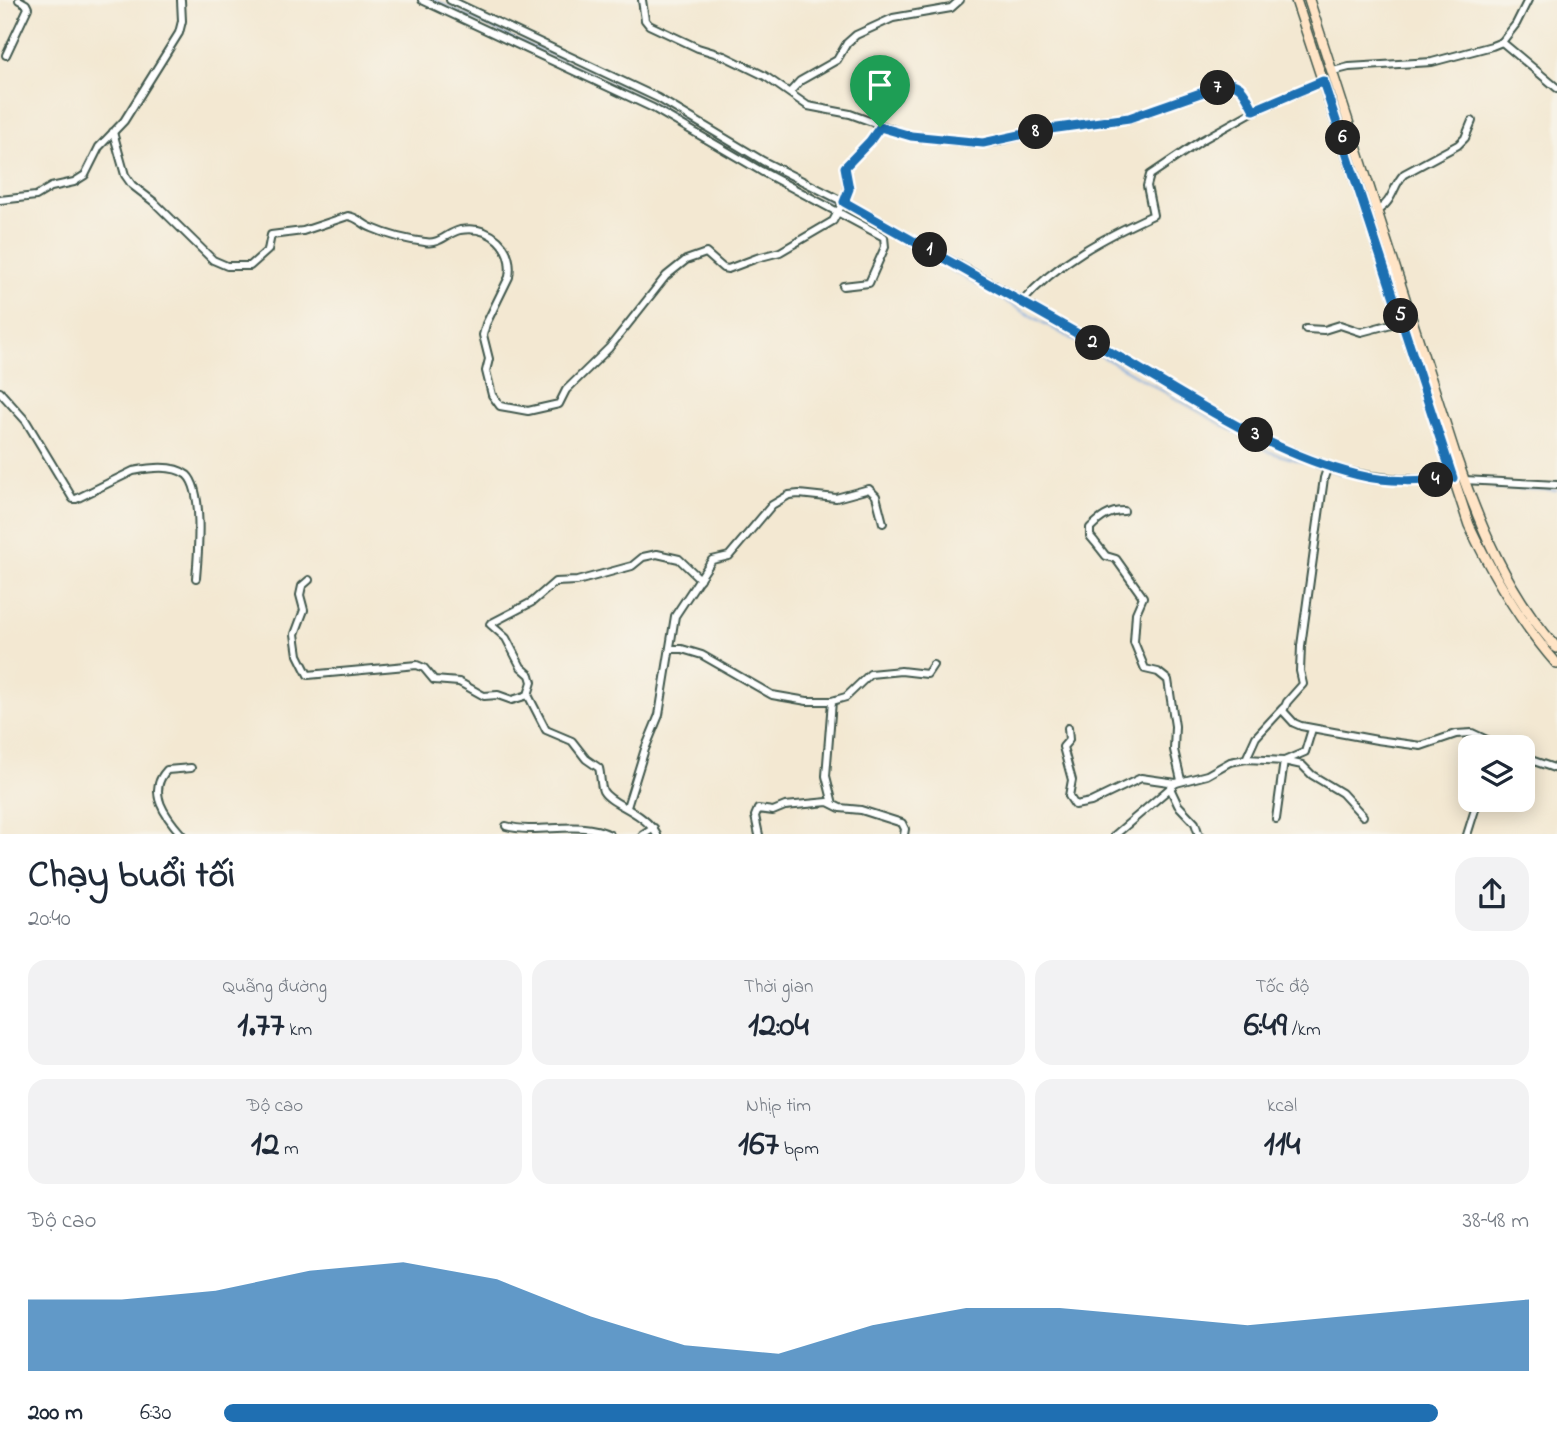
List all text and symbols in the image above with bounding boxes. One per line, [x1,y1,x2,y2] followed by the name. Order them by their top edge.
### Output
[850,55,910,127] pin
[861,66,899,104] icon: arrive
[1200,70,1236,106] pin: 7
[1214,74,1221,101] text: 7
[1018,114,1054,150] pin: 8
[1032,118,1039,145] text: 8
[1326,120,1360,156] pin: 6
[1338,124,1347,151] text: 6
[912,232,948,268] pin: 1
[926,236,933,263] text: 1
[1384,298,1418,334] pin: 5
[1395,302,1406,329] text: 5
[1076,326,1110,360] pin: 2
[1088,329,1097,356] text: 2
[1238,418,1274,452] pin: 3
[1252,421,1259,448] text: 3
[1418,462,1454,498] pin: 4
[1432,466,1439,493] text: 4
[1458,735,1535,812] map controls
[1458,735,1535,812] button: layers
[28,849,235,905] text: Chạy buổi tối
[1455,857,1529,931] button: share
[28,903,71,936] text: 20:40
[223,974,327,1001] text: Quãng đường
[744,974,813,1001] text: Thời gian
[1256,974,1309,1001] text: Tốc độ
[237,1001,284,1052] text: 1.77
[748,1001,809,1052] text: 12:04
[1244,1001,1287,1052] text: 6:49
[284,1017,312,1044] text: km
[1287,1017,1321,1044] text: /km
[247,1093,303,1120] text: Độ cao
[746,1093,811,1120] text: Nhịp tim
[1267,1093,1297,1120] text: kcal
[251,1120,279,1171] text: 12
[738,1120,779,1171] text: 167
[1264,1120,1301,1171] text: 114
[279,1136,299,1163] text: m
[779,1136,819,1163] text: bpm
[28,1205,96,1238] text: Độ cao
[1463,1205,1529,1238] text: 38–48 m
[28,1397,83,1430] text: 200 m
[140,1397,172,1430] text: 6:30

